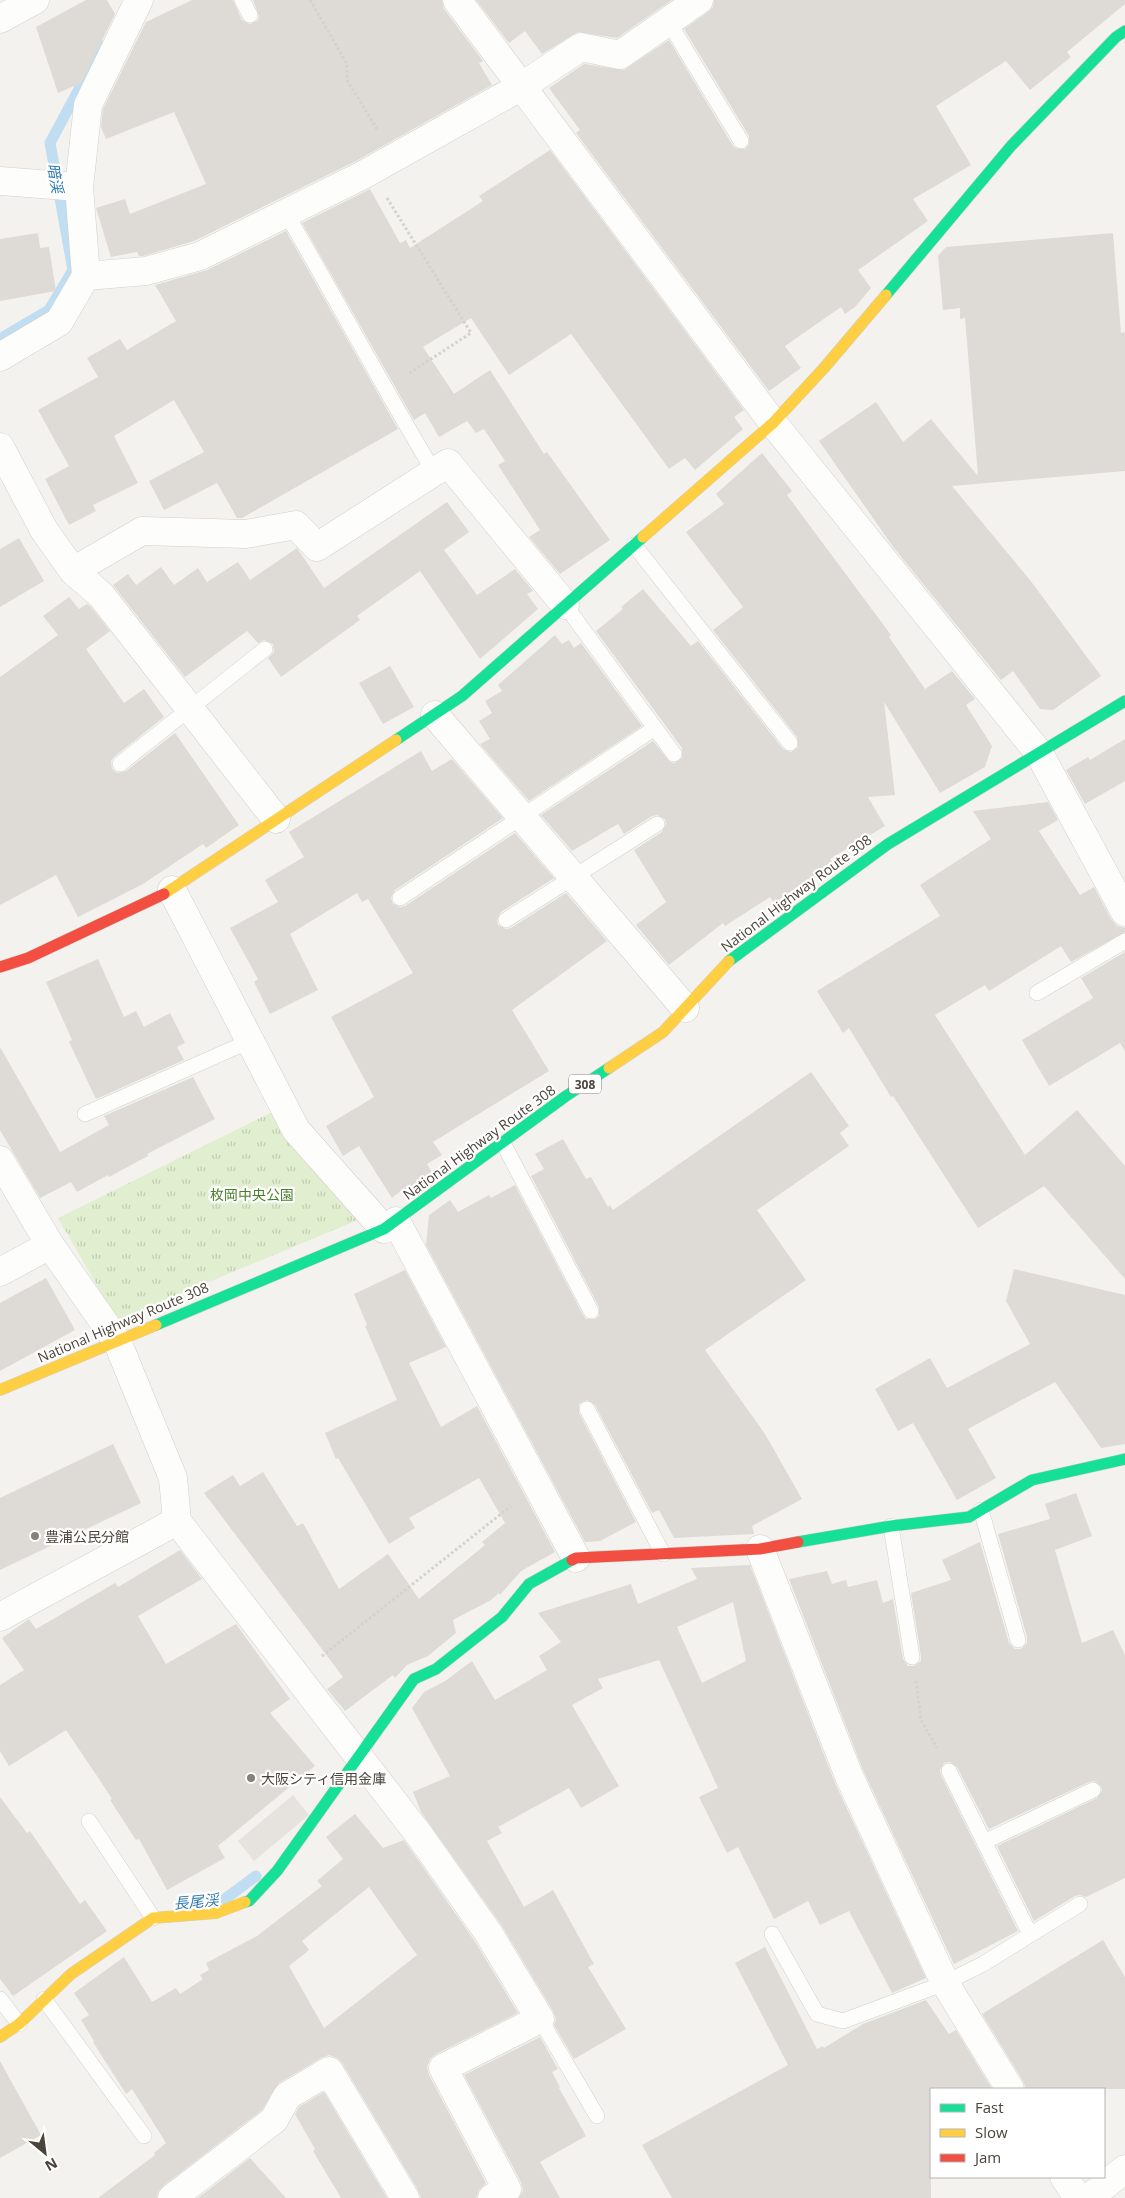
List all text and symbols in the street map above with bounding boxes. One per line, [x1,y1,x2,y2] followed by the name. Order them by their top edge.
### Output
[44,161,69,196] water label: 暗渓
[717,830,875,956] street label: National Highway Route 308
[569,1074,601,1094] road number: 308
[399,1080,559,1204] street label: National Highway Route 308
[210,1185,294,1204] park label: 枚岡中央公園
[34,1277,212,1367] street label: National Highway Route 308
[45,1527,129,1546] place label: 豊浦公民分館
[29,1530,41,1542] marker: 豊浦公民分館
[261,1769,386,1788] place label: 大阪シティ信用金庫
[245,1772,257,1784] marker: 大阪シティ信用金庫
[173,1889,221,1913] water label: 長尾渓
[930,2088,1105,2178] legend
[975,2097,1004,2117] text: Fast
[975,2122,1008,2142] text: Slow
[20,2128,70,2178] north arrow
[973,2147,1001,2167] text: Jam
[42,2154,61,2176] text: N

